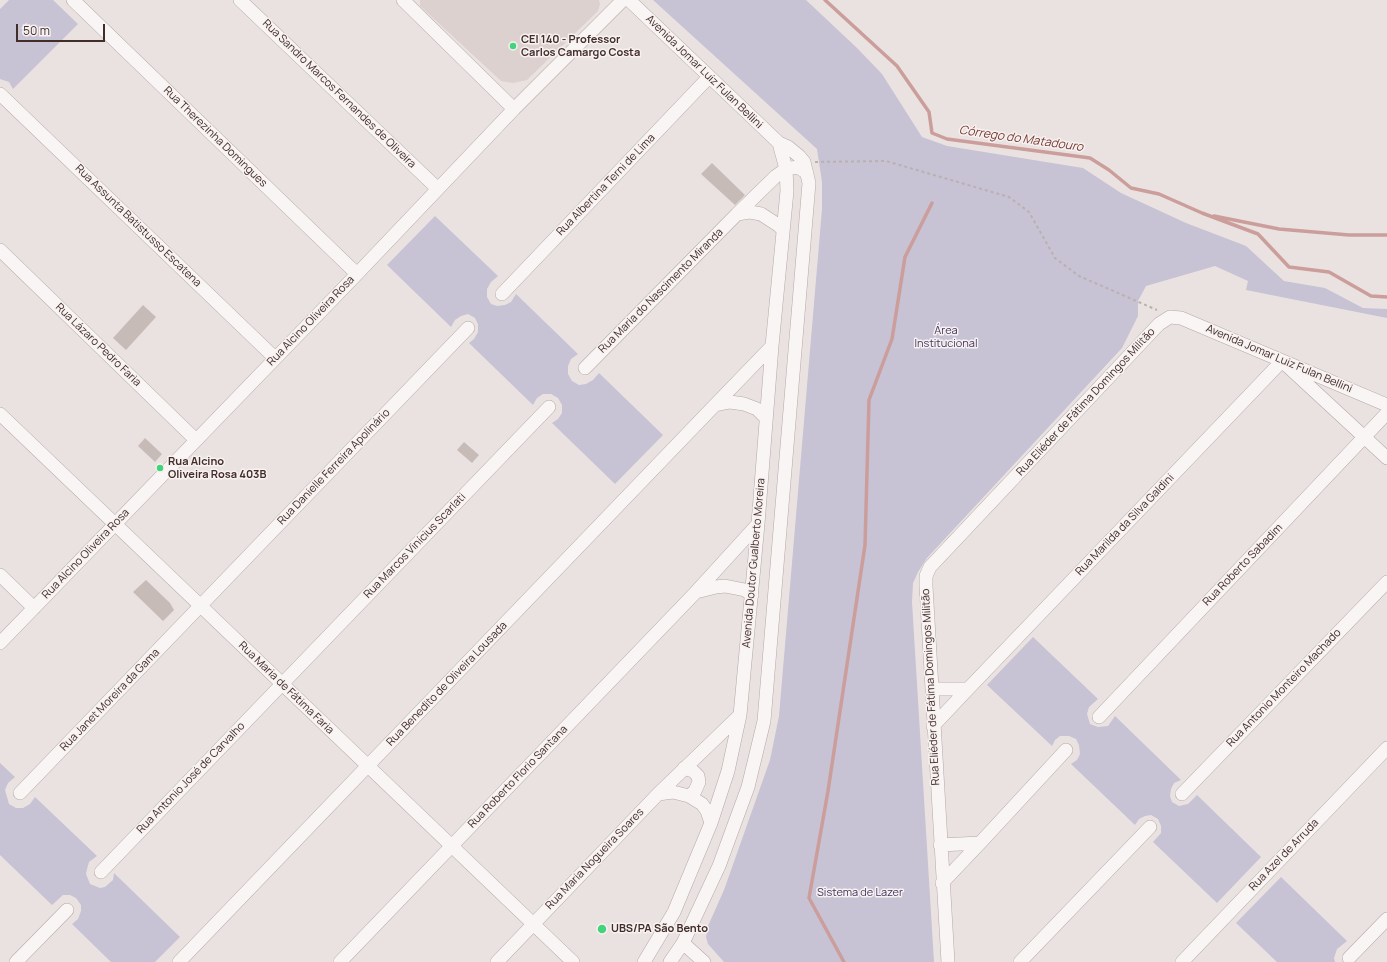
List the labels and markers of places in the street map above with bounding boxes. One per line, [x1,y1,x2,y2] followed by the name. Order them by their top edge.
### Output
[521,33,640,59] place label: CEI 140 - Professor Carlos Camargo Costa
[508,41,518,51] marker: CEI 140 - Professor Carlos Camargo Costa
[168,455,266,481] place label: Rua Alcino Oliveira Rosa 403B
[155,463,165,473] marker: Rua Alcino Oliveira Rosa 403B
[611,922,708,936] place label: UBS/PA São Bento
[596,923,608,935] marker: UBS/PA São Bento

